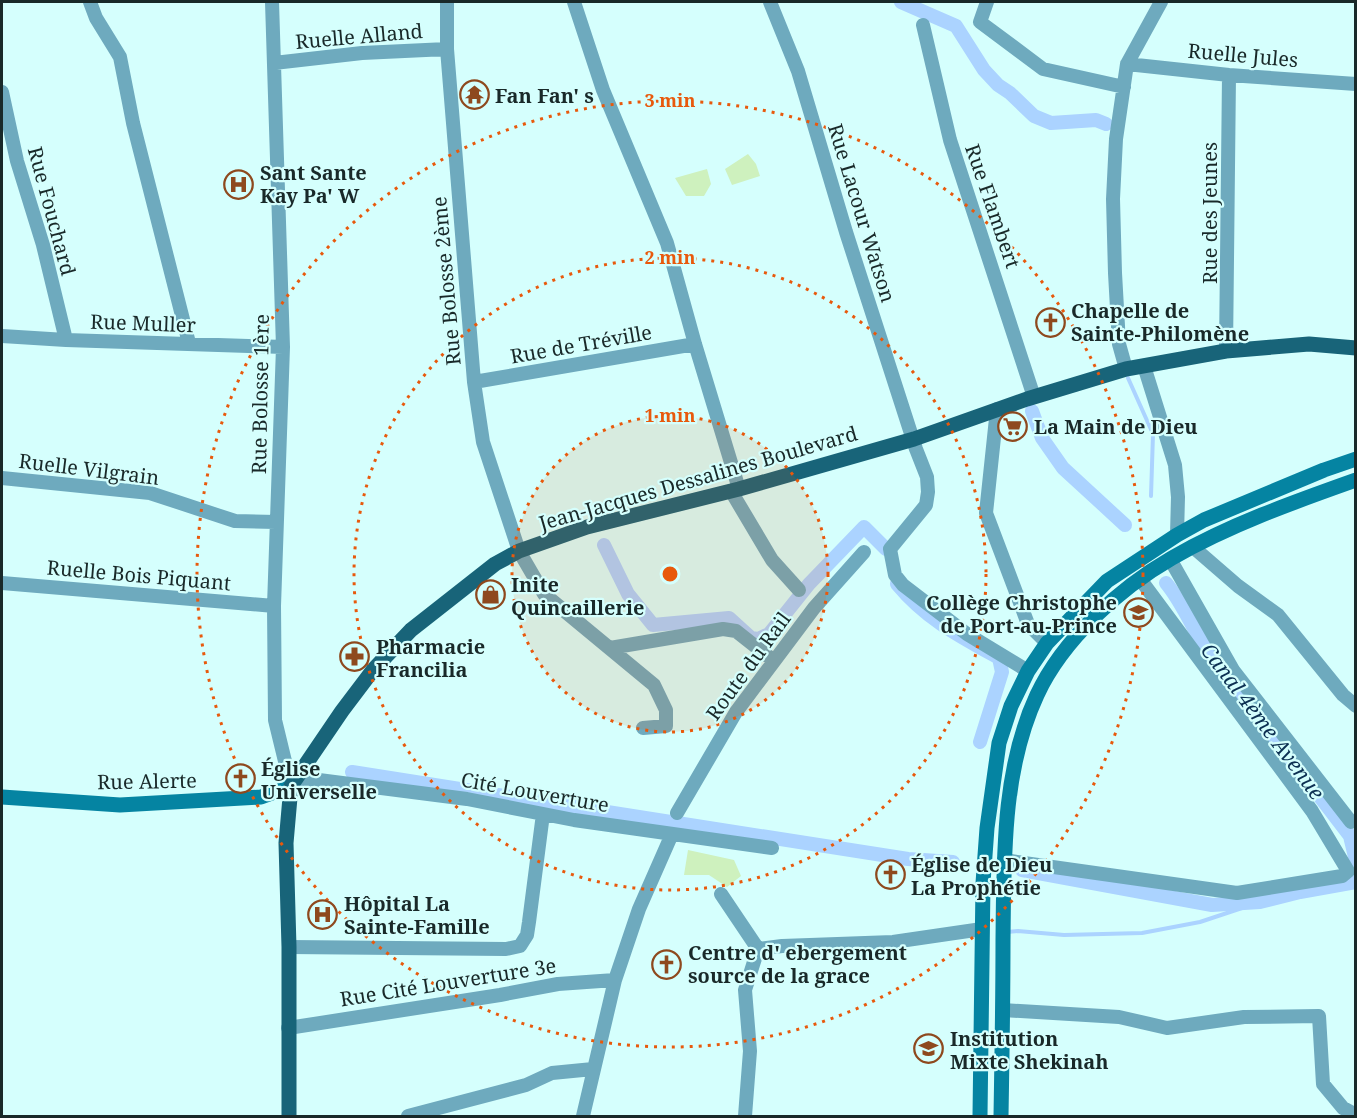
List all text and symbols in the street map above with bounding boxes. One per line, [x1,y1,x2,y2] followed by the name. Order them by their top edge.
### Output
[294,17,424,55] street label: Ruelle Alland
[1187,37,1299,73] street label: Ruelle Jules
[458,79,490,111] temple icon: Fan Fan' s
[495,82,594,109] place label: Fan Fan' s
[645,88,695,112] text: 3 min
[822,120,902,306] street label: Rue Lacour Watson
[959,140,1027,272] street label: Rue Flambert
[1196,142,1223,284] street label: Rue des Jeunes
[22,144,82,278] street label: Rue Fouchard
[260,159,367,209] place label: Sant Sante Kay Pa' W
[223,168,255,200] hospital icon: Sant Sante Kay Pa' W
[425,195,467,367] street label: Rue Bolosse 2ème
[645,245,695,269] text: 2 min
[1071,297,1249,347] place label: Chapelle de Sainte-Philomène
[1034,306,1066,338] church icon: Chapelle de Sainte-Philomène
[90,308,197,338] street label: Rue Muller
[245,314,275,474] street label: Rue Bolosse 1ère
[508,318,654,370] street label: Rue de Tréville
[645,403,695,427] text: 1 min
[997,410,1029,442] supermarket icon: La Main de Dieu
[1034,413,1198,440] place label: La Main de Dieu
[535,420,860,537] street label: Jean-Jacques Dessalines Boulevard
[17,447,161,491] street label: Ruelle Vilgrain
[46,554,232,596] street label: Ruelle Bois Piquant
[660,564,680,584] centre of rings
[511,571,645,621] place label: Inite Quincaillerie
[474,579,506,611] shop icon: Inite Quincaillerie
[926,589,1117,639] place label: Collège Christophe de Port-au-Prince
[1122,597,1154,629] school or university icon: Collège Christophe de Port-au-Prince
[700,607,796,725] street label: Route du Rail
[376,633,485,683] place label: Pharmacie Francilia
[1195,637,1331,805] water label: Canal 4ème Avenue
[339,641,371,673] pharmacy icon: Pharmacie Francilia
[261,755,377,805] place label: Église Universelle
[224,763,256,795] church icon: Église Universelle
[459,766,611,818] street label: Cité Louverture
[97,767,197,795] street label: Rue Alerte
[911,851,1052,901] place label: Église de Dieu La Prophétie
[874,859,906,891] church icon: Église de Dieu La Prophétie
[344,890,490,940] place label: Hôpital La Sainte-Famille
[307,898,339,930] hospital icon: Hôpital La Sainte-Famille
[688,939,907,989] place label: Centre d' ebergement source de la grace
[651,948,683,980] church icon: Centre d' ebergement source de la grace
[338,952,558,1012] street label: Rue Cité Louverture 3e
[950,1025,1109,1075] place label: Institution Mixte Shekinah
[913,1033,945,1065] school or university icon: Institution Mixte Shekinah

